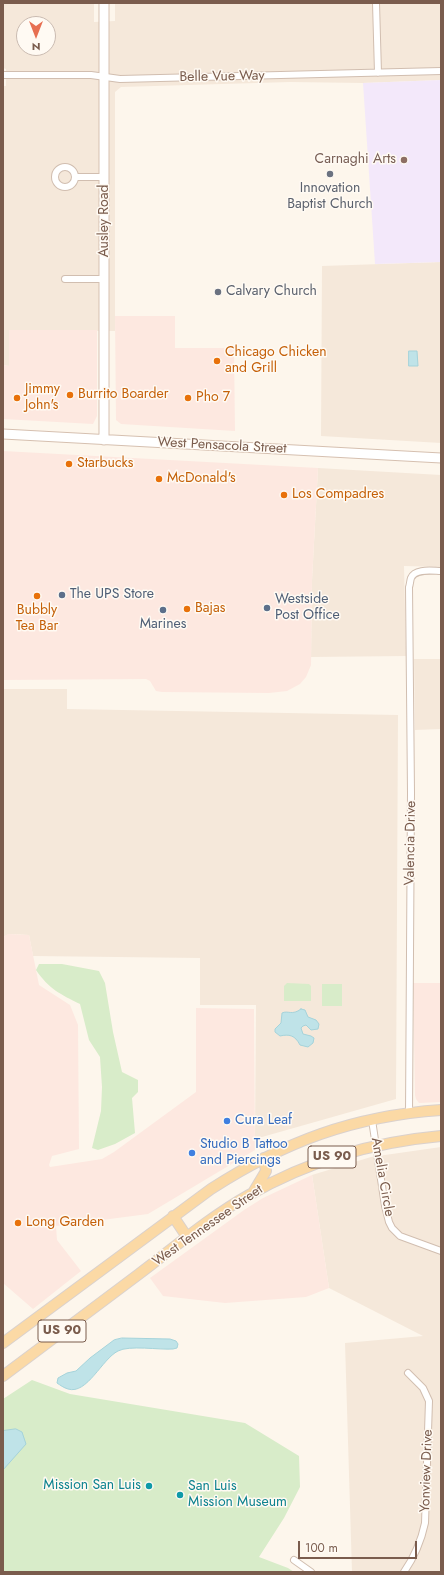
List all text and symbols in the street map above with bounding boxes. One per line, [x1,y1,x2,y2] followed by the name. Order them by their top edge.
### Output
[16,16,56,56] north arrow
[32,39,40,55] text: N
[179,68,265,86] street label: Belle Vue Way
[315,152,396,168] place label: Carnaghi Arts
[399,155,409,165] marker: Carnaghi Arts
[325,169,335,179] marker: Innovation Baptist Church
[287,181,373,214] place label: Innovation Baptist Church
[97,185,113,257] street label: Ausley Road
[226,284,317,300] place label: Calvary Church
[213,287,223,297] marker: Calvary Church
[225,345,327,378] place label: Chicago Chicken and Grill
[212,356,222,366] marker: Chicago Chicken and Grill
[25,382,60,414] place label: Jimmy John's
[78,387,169,403] place label: Burrito Boarder
[65,390,75,400] marker: Burrito Boarder
[196,390,230,406] place label: Pho 7
[12,393,22,403] marker: Jimmy John's
[183,393,193,403] marker: Pho 7
[157,434,287,458] street label: West Pensacola Street
[77,456,133,472] place label: Starbucks
[64,459,74,469] marker: Starbucks
[167,471,236,487] place label: McDonald's
[154,474,164,484] marker: McDonald's
[292,487,384,503] place label: Los Compadres
[279,490,289,500] marker: Los Compadres
[70,587,154,603] place label: The UPS Store
[57,590,67,600] marker: The UPS Store
[32,591,42,601] marker: Bubbly Tea Bar
[275,592,340,624] place label: Westside Post Office
[195,601,225,617] place label: Bajas
[16,603,58,636] place label: Bubbly Tea Bar
[262,603,272,613] marker: Westside Post Office
[182,604,192,614] marker: Bajas
[158,605,168,615] marker: Marines
[140,617,186,633] place label: Marines
[402,800,420,886] street label: Valencia Drive
[235,1113,292,1129] place label: Cura Leaf
[222,1116,232,1126] marker: Cura Leaf
[367,1136,397,1218] street label: Amelia Circle
[200,1137,288,1170] place label: Studio B Tattoo and Piercings
[308,1146,356,1168] road number: US 90
[187,1148,197,1158] marker: Studio B Tattoo and Piercings
[150,1182,266,1270] street label: West Tennessee Street
[26,1215,104,1231] place label: Long Garden
[13,1218,23,1228] marker: Long Garden
[38,1320,86,1342] road number: US 90
[417,1429,437,1513] street label: Yonview Drive
[43,1478,141,1494] place label: Mission San Luis
[188,1479,287,1512] place label: San Luis Mission Museum
[144,1481,154,1491] marker: Mission San Luis
[175,1490,185,1500] marker: San Luis Mission Museum
[300,1533,419,1559] scale bar
[305,1539,338,1557] text: 100 m

